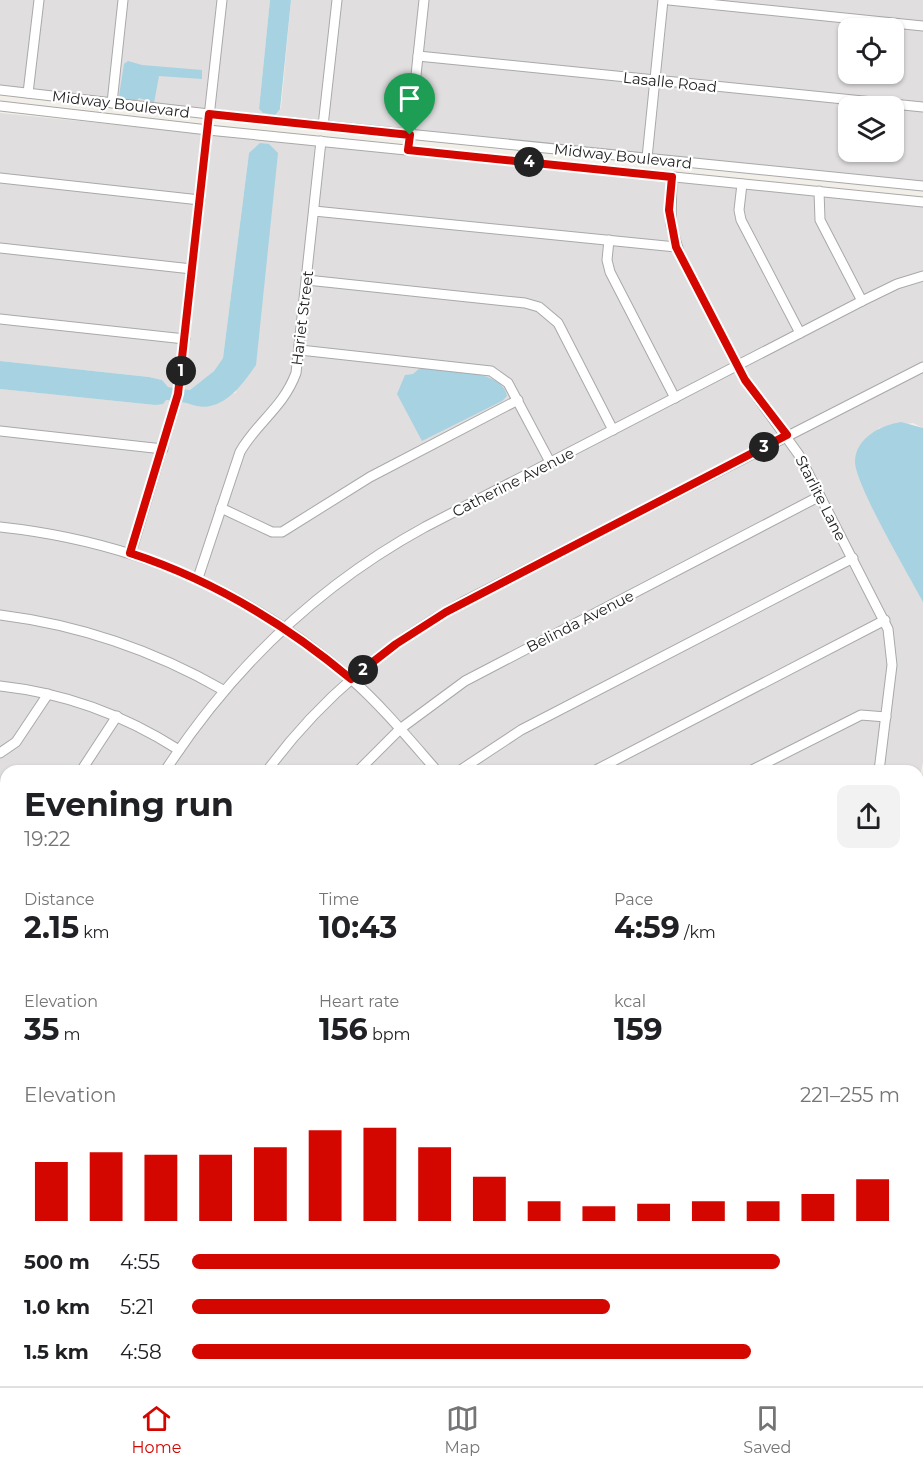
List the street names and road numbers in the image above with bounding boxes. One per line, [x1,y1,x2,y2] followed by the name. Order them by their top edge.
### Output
[622,68,718,96] street label: Lasalle Road
[51,86,191,122] street label: Midway Boulevard
[553,139,693,173] street label: Midway Boulevard
[287,269,317,367] street label: Hariet Street
[449,443,577,521] street label: Catherine Avenue
[791,452,851,544] street label: Starlite Lane
[523,586,637,656] street label: Belinda Avenue

